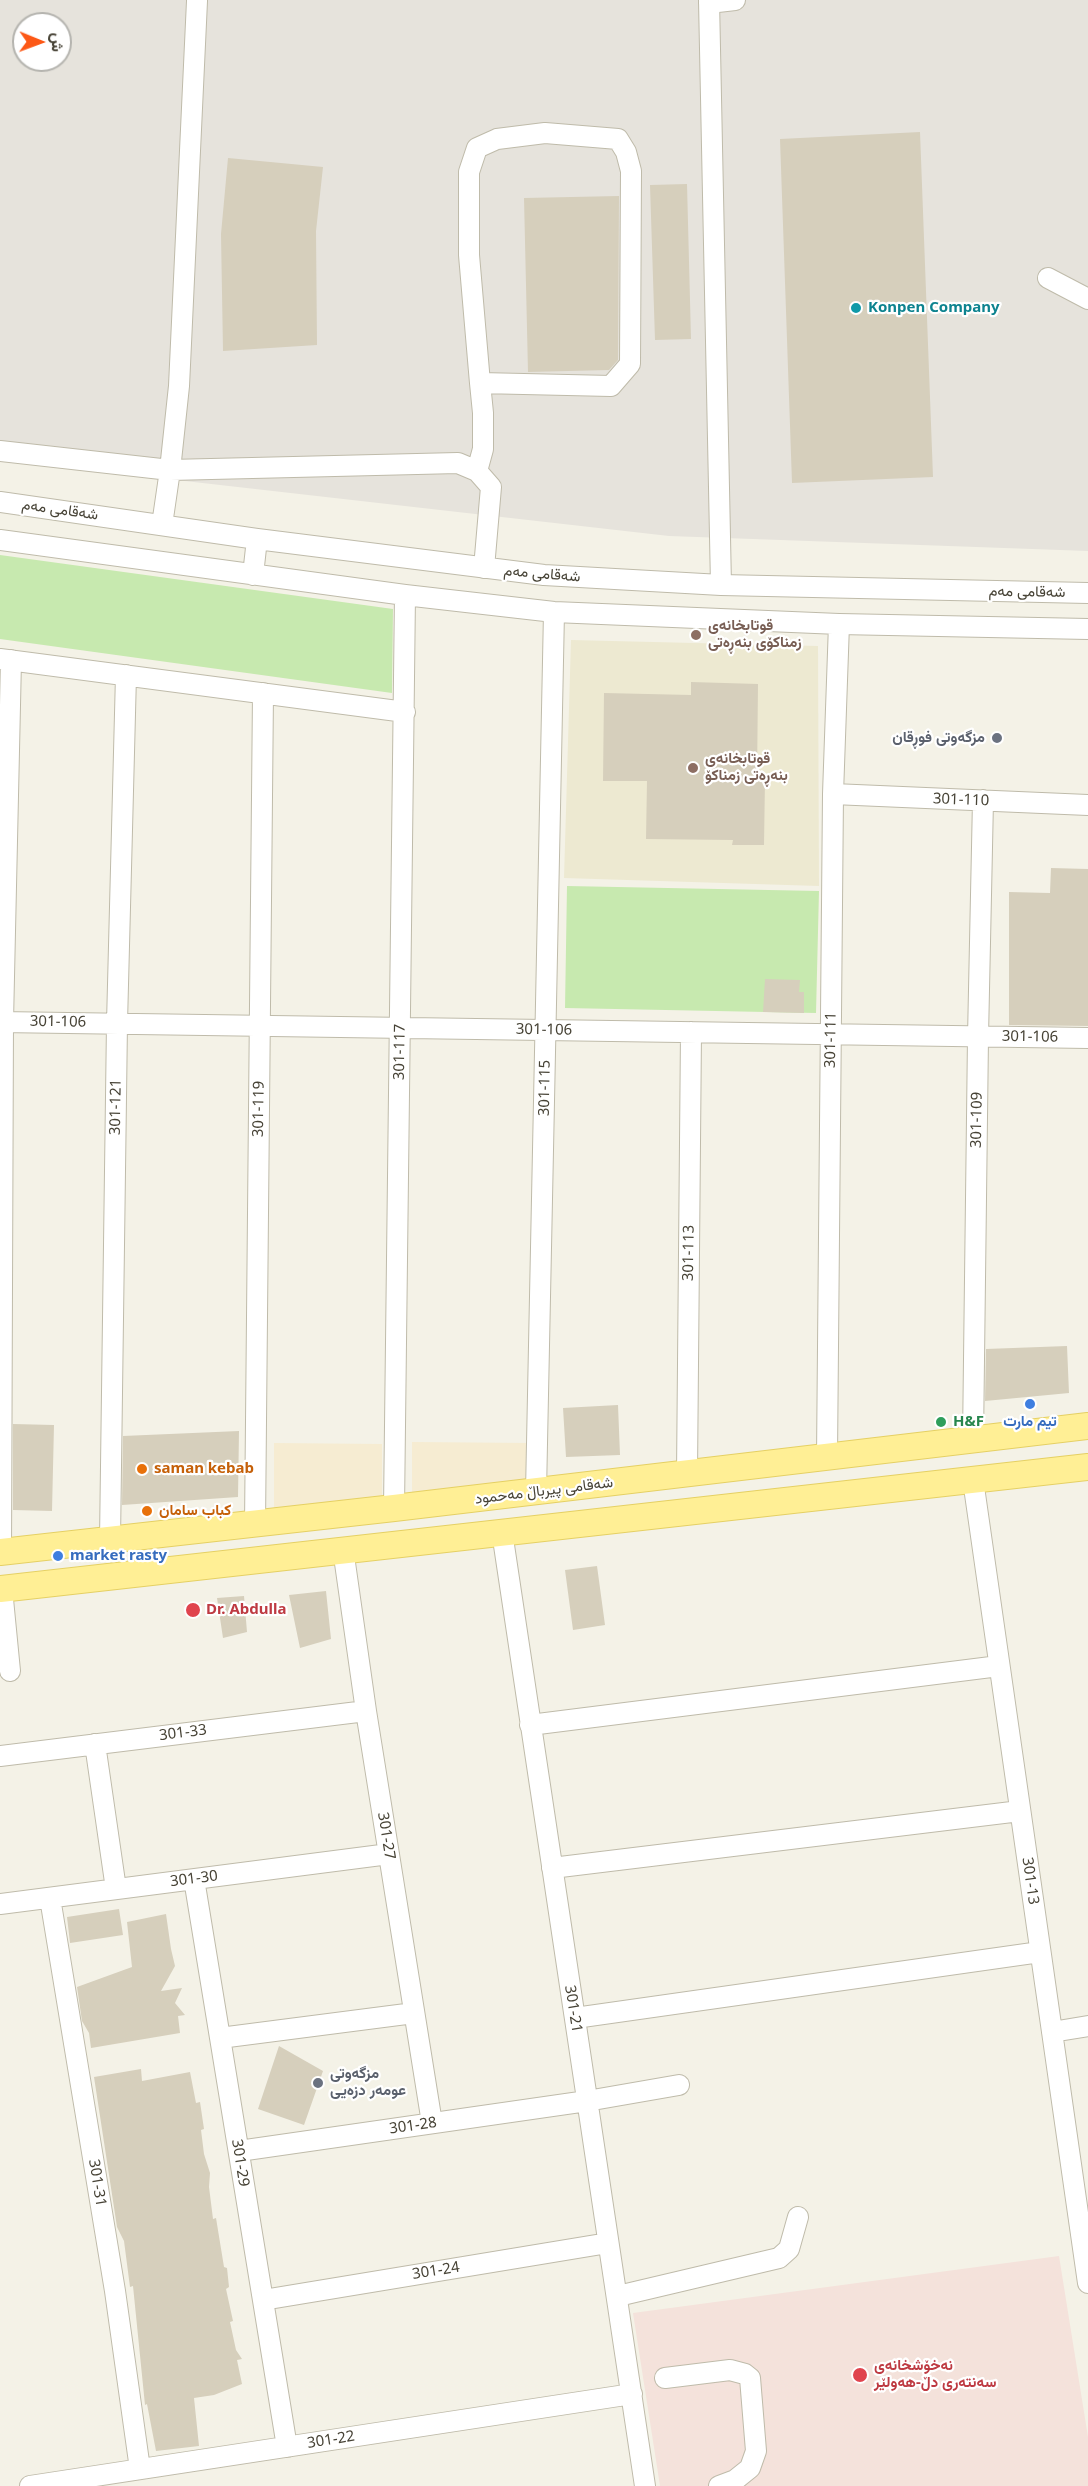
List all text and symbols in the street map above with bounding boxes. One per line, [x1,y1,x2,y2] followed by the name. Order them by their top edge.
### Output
[12,12,72,72] north arrow
[47,32,69,52] text: ش
[868,299,1000,317] place label: Konpen Company
[849,301,863,315] marker: Konpen Company
[21,496,99,524] street label: شەقامی مەم
[503,562,581,586] street label: شەقامی مەم
[988,582,1066,602] street label: شەقامی مەم
[708,617,802,652] place label: قوتابخانەی زمناكۆی بنەڕەتی
[689,628,703,642] marker: قوتابخانەی زمناكۆی بنەڕەتی
[892,729,985,747] place label: مزگەوتی فوڕقان
[990,731,1004,745] marker: مزگەوتی فوڕقان
[705,750,788,785] place label: قوتابخانەی بنەڕەتی زمناکۆ
[686,761,700,775] marker: قوتابخانەی بنەڕەتی زمناکۆ
[933,790,989,810] street label: 301-110
[822,1012,840,1068] street label: 301-111
[30,1013,86,1031] street label: 301-106
[516,1021,572,1039] street label: 301-106
[391,1024,409,1080] street label: 301-117
[1002,1028,1058,1046] street label: 301-106
[536,1060,554,1116] street label: 301-115
[107,1079,125,1135] street label: 301-121
[250,1081,268,1137] street label: 301-119
[968,1092,986,1148] street label: 301-109
[680,1225,698,1281] street label: 301-113
[1023,1397,1037,1411] marker: تیم مارت
[953,1413,984,1431] place label: H&F
[1003,1413,1057,1431] place label: تیم مارت
[934,1415,948,1429] marker: H&F
[154,1460,254,1478] place label: saman kebab
[135,1462,149,1476] marker: saman kebab
[474,1474,614,1508] street label: شەقامی پیرباڵ مەحمود
[159,1502,231,1520] place label: کباب سامان
[140,1504,154,1518] marker: کباب سامان
[70,1547,167,1565] place label: market rasty
[51,1549,65,1563] marker: market rasty
[184,1601,202,1619] marker: Dr. Abdulla
[206,1601,286,1619] place label: Dr. Abdulla
[158,1721,208,1745] street label: 301-33
[373,1811,399,1861] street label: 301-27
[1018,1856,1042,1906] street label: 301-13
[169,1867,219,1891] street label: 301-30
[560,1984,586,2034] street label: 301-21
[330,2065,406,2100] place label: مزگەوتی عومەر دزەیی
[311,2076,325,2090] marker: مزگەوتی عومەر دزەیی
[388,2114,438,2138] street label: 301-28
[227,2138,253,2188] street label: 301-29
[84,2158,110,2208] street label: 301-31
[411,2258,461,2284] street label: 301-24
[874,2357,996,2392] place label: نەخۆشخانەی سەنتەری دڵ-هەولێر
[851,2366,869,2384] marker: نەخۆشخانەی سەنتەری دڵ-هەولێر
[306,2427,356,2453] street label: 301-22

